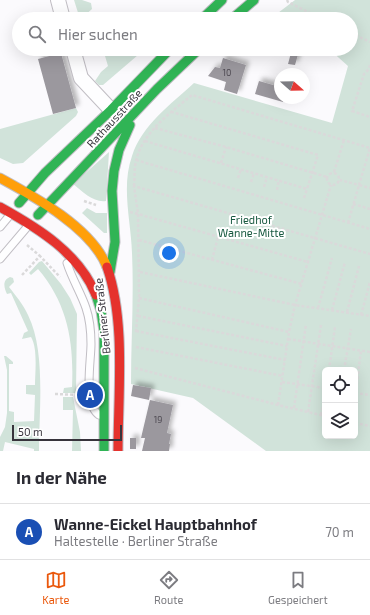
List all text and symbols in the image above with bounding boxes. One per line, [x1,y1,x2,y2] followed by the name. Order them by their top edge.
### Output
[12,12,358,56] search box
[26,23,48,45] icon: search
[58,25,138,43] text: Hier suchen
[222,67,232,78] house number: 10
[274,68,310,104] north arrow
[84,86,144,150] street label: Rathausstraße
[218,213,284,239] park label: Friedhof Wanne-Mitte
[159,243,179,263] your location
[92,277,112,355] street label: Berliner Straße
[322,367,358,439] map controls
[322,367,358,403] button: locate
[77,380,103,410] pin: A
[322,403,358,439] button: layers
[154,414,162,425] house number: 19
[12,423,122,442] scale bar
[18,425,43,438] text: 50 m
[16,467,107,487] text: In der Nähe
[54,515,257,533] text: Wanne-Eickel Hauptbahnhof
[25,524,33,540] text: A
[325,524,354,540] text: 70 m
[54,533,218,549] text: Haltestelle · Berliner Straße
[42,569,69,606] tab: Karte
[154,569,183,606] tab: Route
[268,569,328,606] tab: Gespeichert

